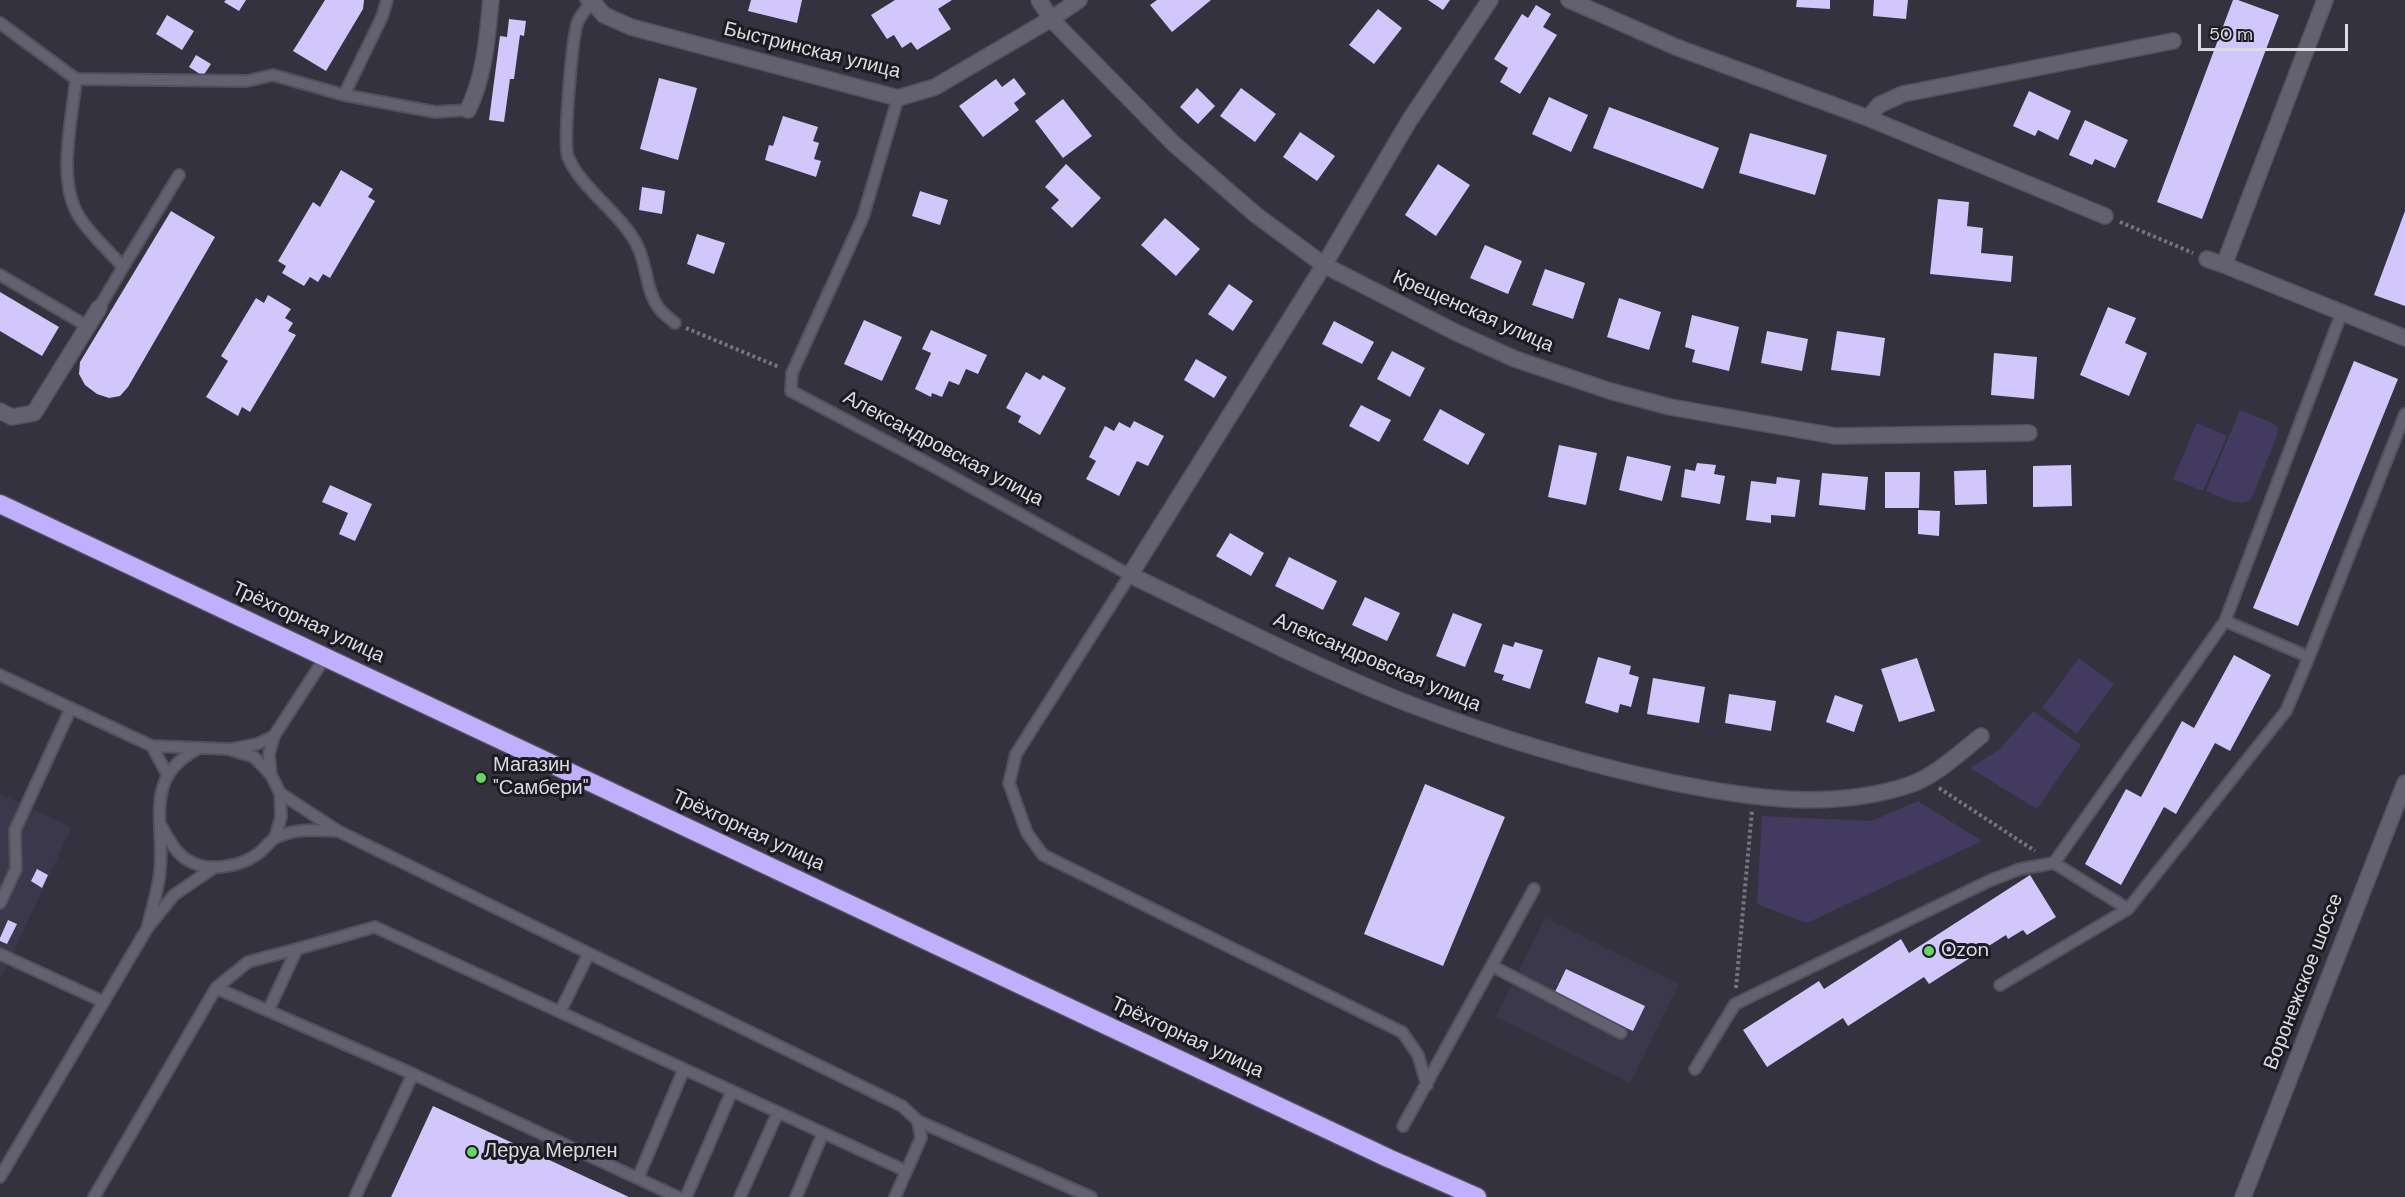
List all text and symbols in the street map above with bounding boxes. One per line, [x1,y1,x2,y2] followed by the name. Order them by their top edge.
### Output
[2201,12,2351,50] scale bar
[721,17,903,85] street label: Быстринская улица
[2209,22,2253,46] text: 50 m
[1389,266,1557,358] street label: Крещенская улица
[839,386,1047,512] street label: Александровская улица
[228,577,388,669] street label: Трёхгорная улица
[1270,608,1484,718] street label: Александровская улица
[493,754,589,801] place label: Магазин "Самбери"
[474,771,488,785] marker: Магазин "Самбери"
[668,785,828,877] street label: Трёхгорная улица
[2259,890,2349,1074] street label: Воронежское шоссе
[1941,939,1989,963] place label: Ozon
[1922,944,1936,958] marker: Ozon
[1107,992,1267,1084] street label: Трёхгорная улица
[484,1140,618,1164] place label: Леруа Мерлен
[465,1145,479,1159] marker: Леруа Мерлен

